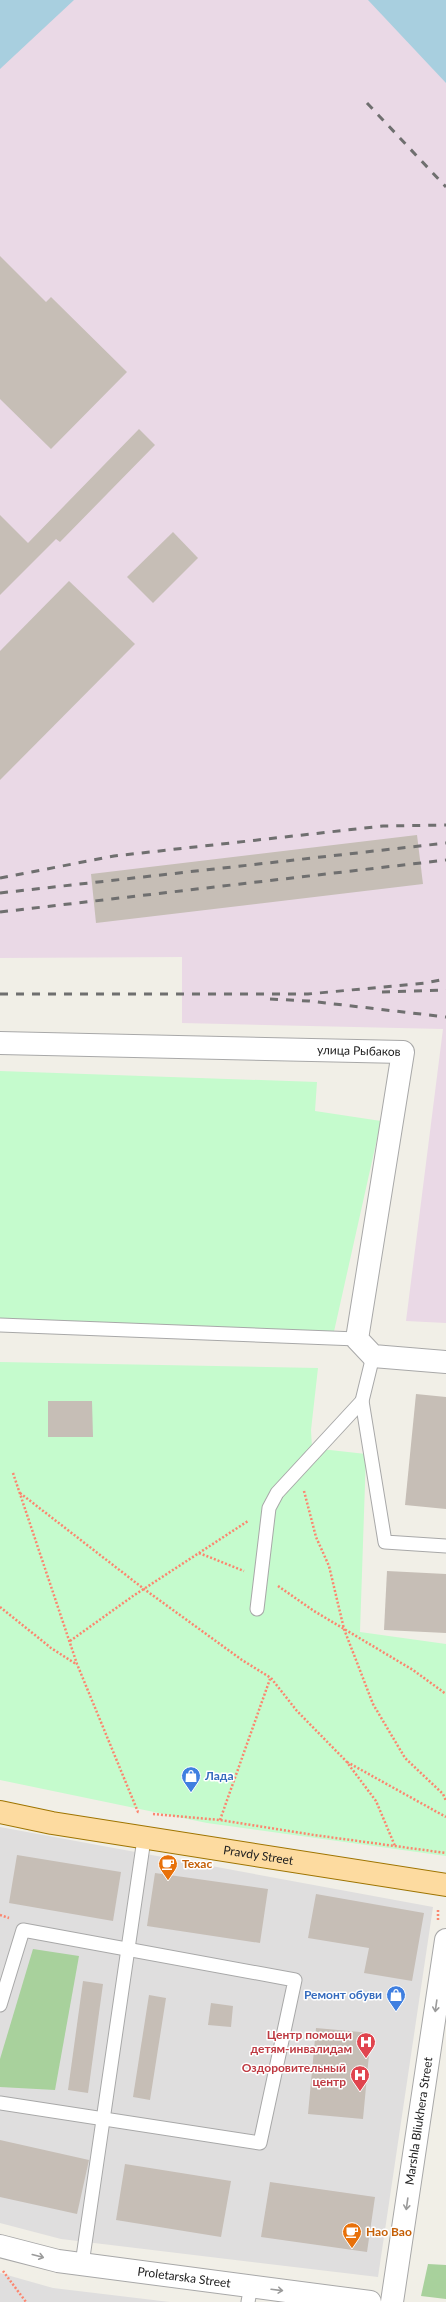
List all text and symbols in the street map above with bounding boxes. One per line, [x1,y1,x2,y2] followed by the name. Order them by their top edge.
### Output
[317,1042,401,1059] street label: улица Рыбаков
[180,1765,202,1793] shop icon: Лада
[204,1768,234,1783] place label: Лада
[222,1842,295,1868] street label: Pravdy Street
[157,1853,179,1881] cafe icon: Техас
[182,1856,212,1871] place label: Техас
[385,1984,407,2012] shop icon: Ремонт обуви
[304,1987,382,2002] place label: Ремонт обуви
[432,1999,440,2012] one-way arrow
[251,2027,352,2056] place label: Центр помощи детям-инвалидам
[355,2031,377,2059] hospital icon: Центр помощи детям-инвалидам
[402,2055,436,2186] street label: Marshla Bliukhera Street
[242,2060,346,2089] place label: Оздоровительный центр
[349,2064,371,2092] hospital icon: Оздоровительный центр
[403,2197,411,2210] one-way arrow
[341,2221,363,2249] cafe icon: Hao Bao
[366,2224,412,2239] place label: Hao Bao
[31,2253,44,2260] one-way arrow
[137,2264,232,2291] street label: Proletarska Street
[270,2286,283,2294] one-way arrow

